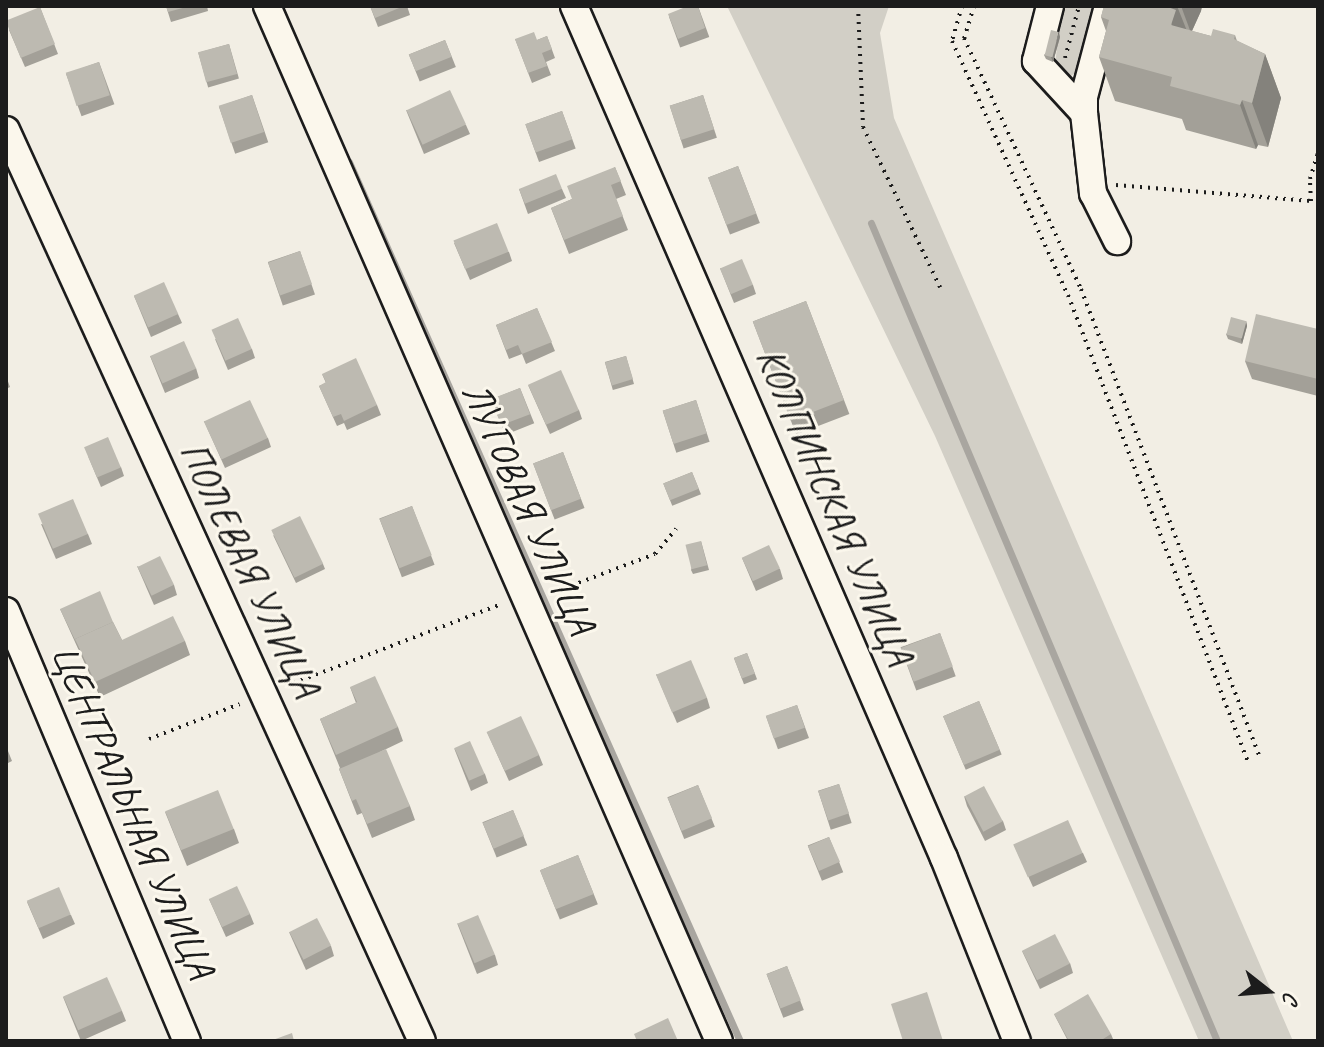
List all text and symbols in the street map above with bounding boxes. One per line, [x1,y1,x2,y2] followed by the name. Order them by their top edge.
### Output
[747,340,923,672] street label: КОЛПИНСКАЯ УЛИЦА
[452,375,606,641] street label: ЛУГОВАЯ УЛИЦА
[170,434,330,704] street label: ПОЛЕВАЯ УЛИЦА
[41,636,225,986] street label: ЦЕНТРАЛЬНАЯ УЛИЦА
[1228,951,1308,1031] north arrow
[1276,989,1306,1007] text: С

